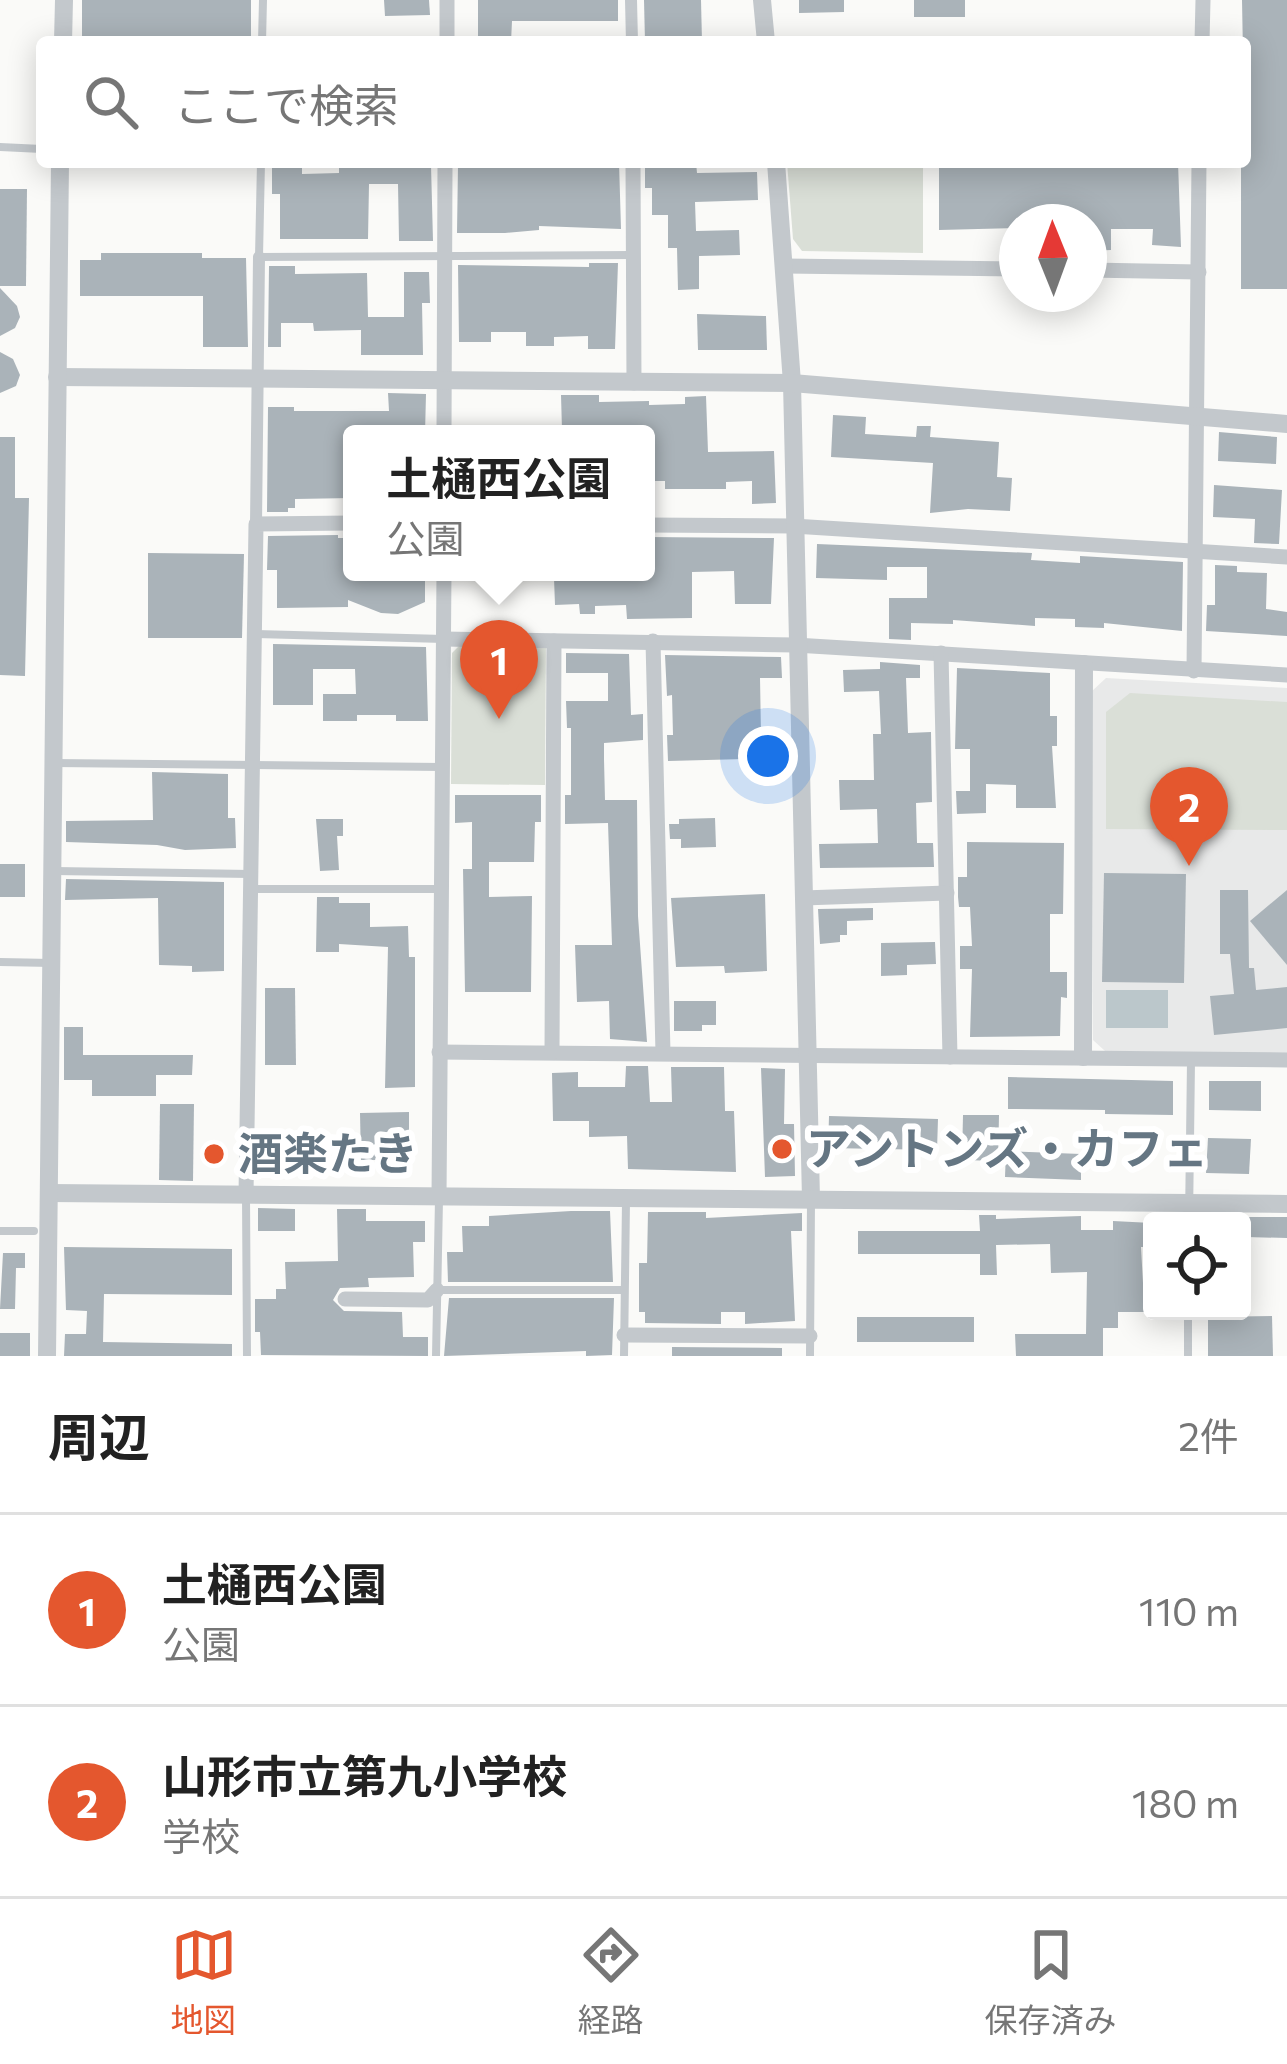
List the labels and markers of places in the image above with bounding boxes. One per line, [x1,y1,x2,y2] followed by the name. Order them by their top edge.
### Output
[460,620,538,719] pin: 1
[1150,767,1228,866] pin: 2
[806,1119,1208,1174] place label: アントンズ・カフェ
[238,1124,418,1179] place label: 酒楽たき
[769,1136,795,1162] marker: アントンズ・カフェ
[201,1141,227,1167] marker: 酒楽たき

